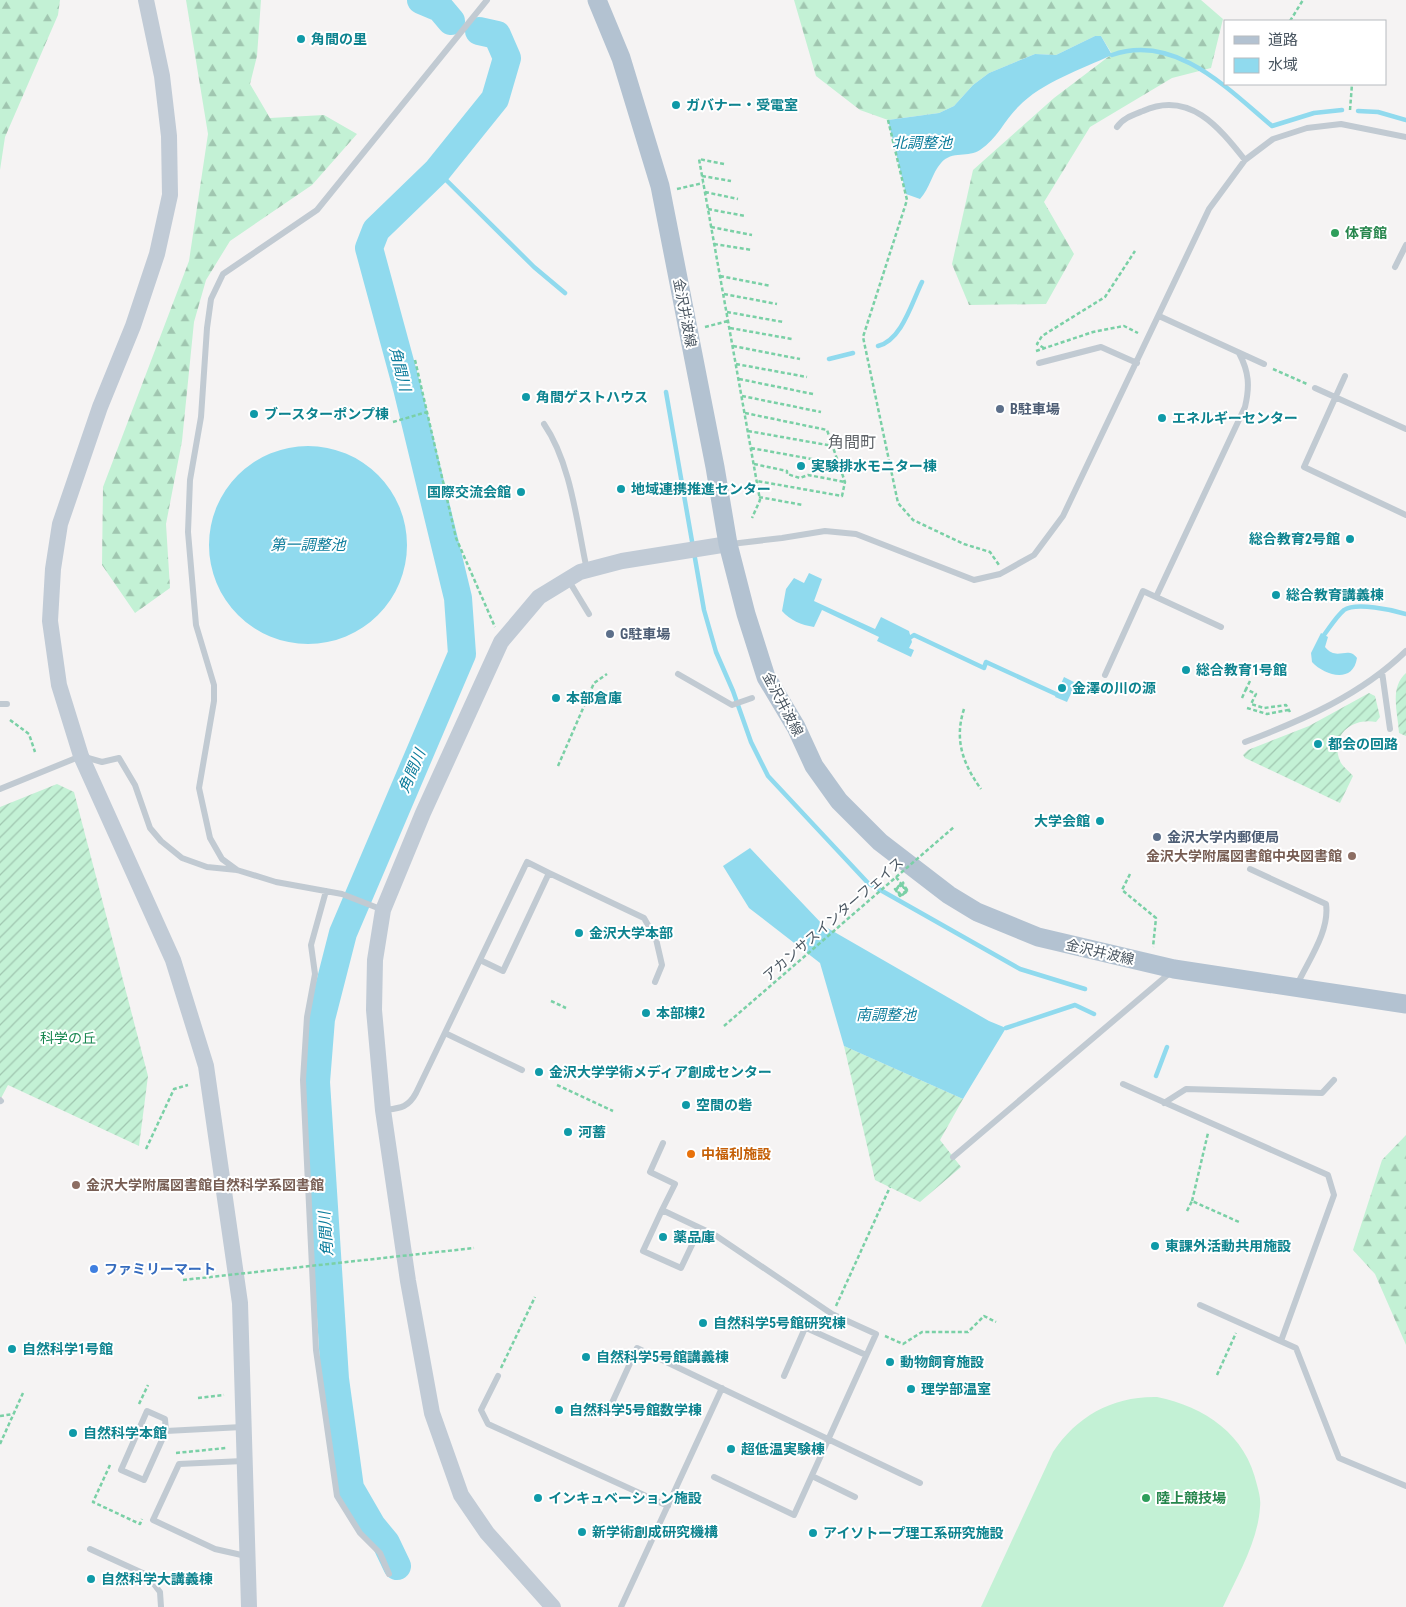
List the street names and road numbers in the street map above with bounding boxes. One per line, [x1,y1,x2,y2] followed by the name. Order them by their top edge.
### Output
[670,277,700,349] street label: 金沢井波線
[760,669,806,739] street label: 金沢井波線
[760,854,906,984] street label: アカンサスインターフェイス
[1064,936,1136,968] street label: 金沢井波線

